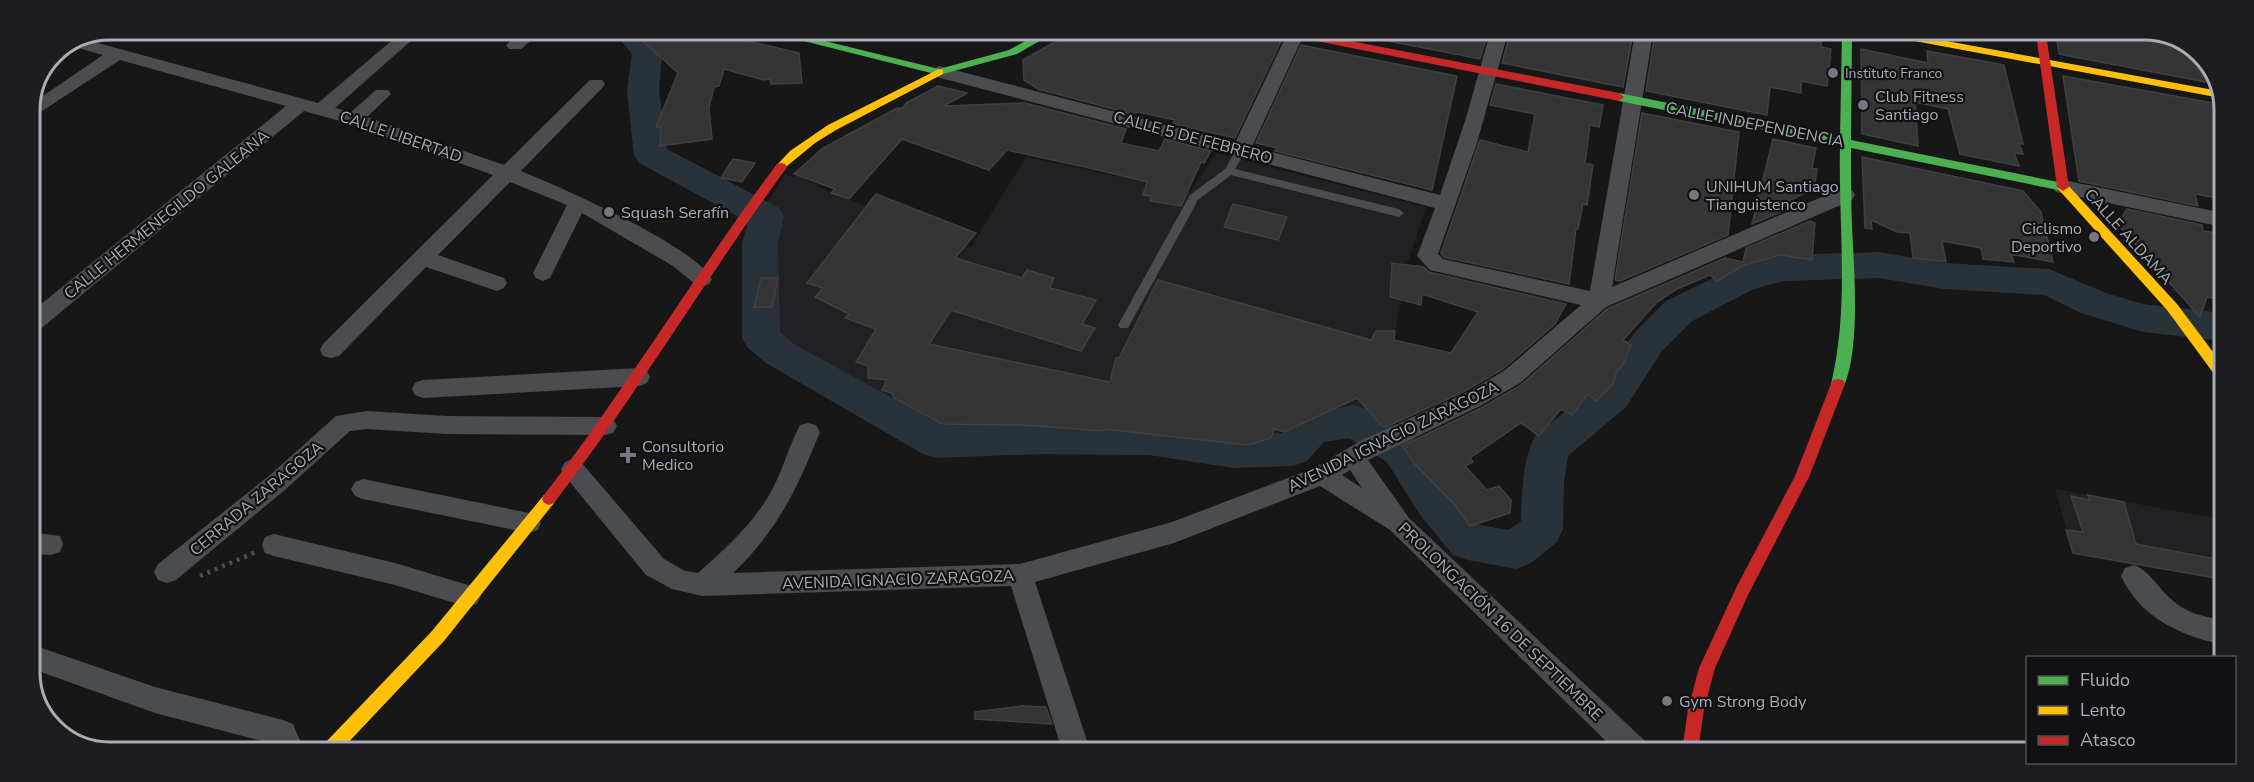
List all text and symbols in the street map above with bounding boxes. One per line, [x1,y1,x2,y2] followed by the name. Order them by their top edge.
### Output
[1845,64,1943,83] place label: Instituto Franco
[1826,66,1840,80] marker: Instituto Franco
[1875,86,1964,126] place label: Club Fitness Santiago
[1664,97,1846,153] street label: CALLE INDEPENDENCIA
[1856,98,1870,112] marker: Club Fitness Santiago
[336,106,465,168] street label: CALLE LIBERTAD
[1111,106,1275,170] street label: CALLE 5 DE FEBRERO
[59,125,274,305] street label: CALLE HERMENEGILDO GALEANA
[1706,176,1839,216] place label: UNIHUM Santiago Tianguistenco
[2079,184,2177,290] street label: CALLE ALDAMA
[1687,188,1701,202] marker: UNIHUM Santiago Tianguistenco
[621,202,729,224] place label: Squash Serafín
[602,205,616,219] marker: Squash Serafín
[2011,218,2082,258] place label: Ciclismo Deportivo
[2087,230,2101,244] marker: Ciclismo Deportivo
[1284,376,1503,498] street label: AVENIDA IGNACIO ZARAGOZA
[185,436,328,561] street label: CERRADA ZARAGOZA
[642,436,724,476] place label: Consultorio Medico
[619,446,637,464] marker: Consultorio Medico
[1393,518,1607,726] street label: PROLONGACIÓN 16 DE SEPTIEMBRE
[782,565,1015,595] street label: AVENIDA IGNACIO ZARAGOZA
[2026,656,2236,764] legend
[2080,668,2130,692] text: Fluido
[1679,691,1807,713] place label: Gym Strong Body
[1660,694,1674,708] marker: Gym Strong Body
[2080,698,2126,722] text: Lento
[2080,728,2136,752] text: Atasco

